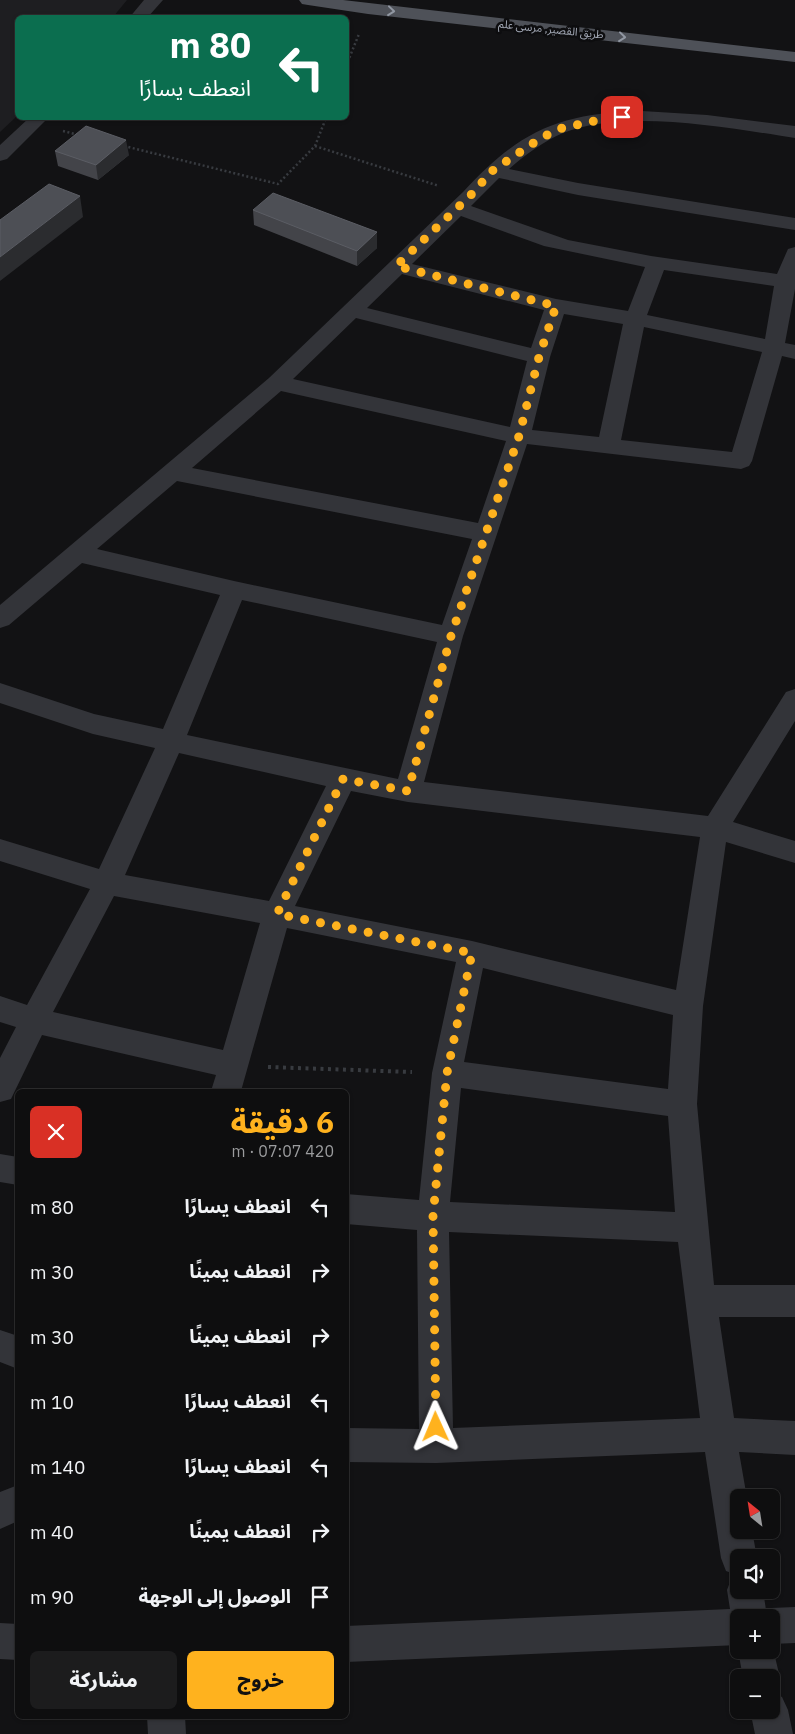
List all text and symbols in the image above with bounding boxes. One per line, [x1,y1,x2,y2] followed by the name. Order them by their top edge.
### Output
[387,5,395,16] one-way arrow
[497,17,604,43] street label: طريق القصير, مرسى علم
[169,22,251,68] text: 80 m
[618,31,626,42] one-way arrow
[269,35,334,100] icon: left
[139,73,251,102] text: انعطف يسارًا
[601,96,643,138] pin
[608,103,636,131] icon: arrive
[231,1102,334,1141] text: 6 دقيقة
[30,1106,82,1158] button: close
[232,1141,334,1161] text: 420 m · 07:07
[306,1193,334,1221] icon: left
[184,1194,291,1218] text: انعطف يسارًا
[30,1195,74,1219] text: 80 m
[306,1258,334,1286] icon: right
[189,1259,291,1283] text: انعطف يمينًا
[30,1260,74,1284] text: 30 m
[306,1323,334,1351] icon: right
[189,1324,291,1348] text: انعطف يمينًا
[30,1325,74,1349] text: 30 m
[306,1388,334,1416] icon: left
[184,1389,291,1413] text: انعطف يسارًا
[30,1390,74,1414] text: 10 m
[409,1400,461,1452] position arrow
[306,1453,334,1481] icon: left
[184,1454,291,1478] text: انعطف يسارًا
[30,1455,85,1479] text: 140 m
[730,1489,780,1539] north arrow
[730,1489,780,1719] map controls
[306,1518,334,1546] icon: right
[189,1519,291,1543] text: انعطف يمينًا
[30,1520,74,1544] text: 40 m
[730,1549,780,1599] button: sound
[306,1583,334,1611] icon: arrive
[139,1584,291,1608] text: الوصول إلى الوجهة
[30,1585,74,1609] text: 90 m
[730,1609,780,1659] button: +
[30,1651,177,1709] button: مشاركة
[187,1651,334,1709] button: خروج
[730,1669,780,1719] button: −

